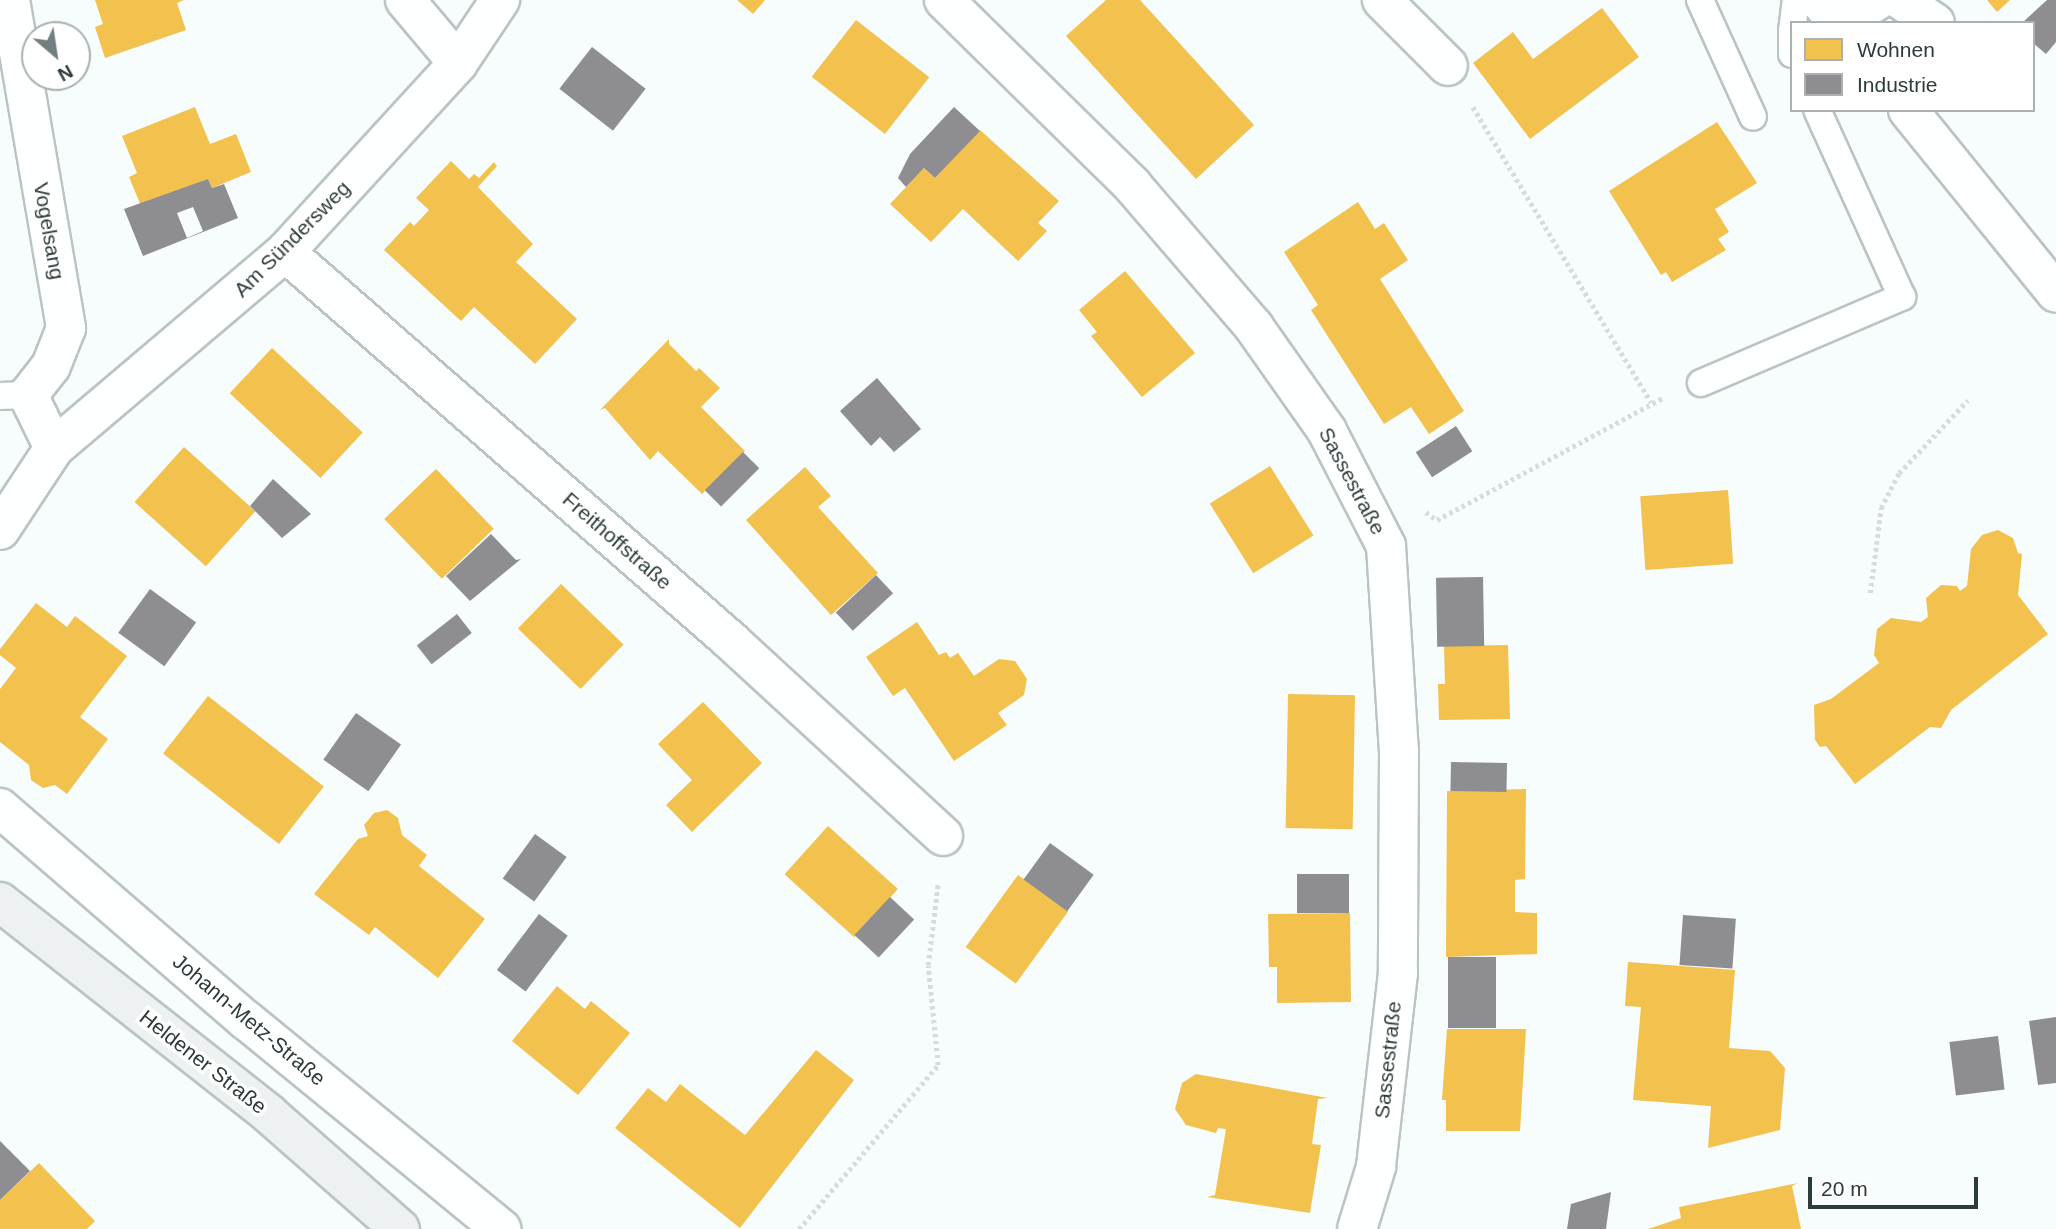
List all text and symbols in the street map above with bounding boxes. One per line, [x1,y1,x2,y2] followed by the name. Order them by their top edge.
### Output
[21,21,91,91] north arrow
[1790,21,2035,112] legend
[1857,38,1935,61] text: Wohnen
[54,61,77,86] text: N
[1857,73,1938,96] text: Industrie
[229,176,355,302] street label: Am Sündersweg
[28,181,70,281] street label: Vogelsang
[1313,423,1391,539] street label: Sassestraße
[557,487,677,595] street label: Freithoffstraße
[168,949,330,1091] street label: Johann-Metz-Straße
[1369,1000,1407,1120] street label: Sassestraße
[135,1005,271,1119] street label: Heldener Straße
[1811,1162,1981,1206] scale bar
[1821,1177,1868,1200] text: 20 m

